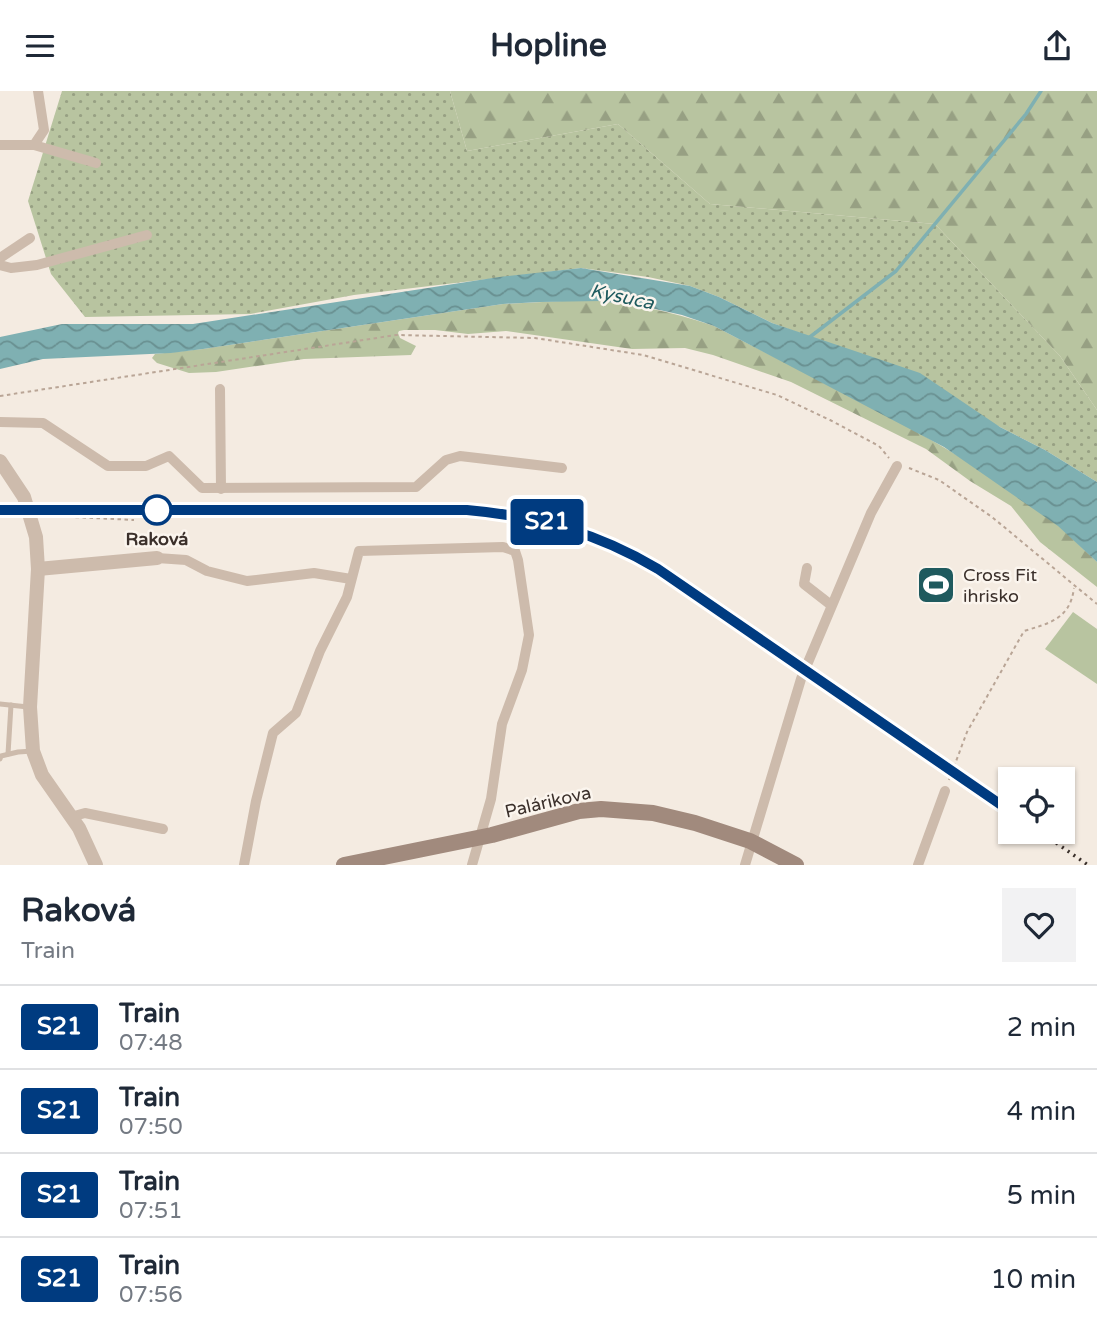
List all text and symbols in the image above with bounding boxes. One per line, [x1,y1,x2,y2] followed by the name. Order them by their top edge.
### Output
[21,27,59,65] icon: menu
[490,27,607,65] text: Hopline
[1038,27,1076,65] icon: share
[588,280,657,315] water label: Kysuca
[142,495,172,525] marker: Raková
[507,499,587,545] line badge: S21
[525,507,569,536] text: S21
[126,528,188,550] place label: Raková
[915,564,957,606] sports icon: Cross Fit ihrisko
[963,564,1037,607] place label: Cross Fit ihrisko
[998,767,1075,844] map controls
[998,767,1075,844] button: locate
[503,781,593,823] street label: Palárikova
[1002,888,1076,962] button: heart
[21,891,136,930] text: Raková
[21,937,75,965] text: Train
[119,998,180,1029] text: Train
[37,1012,82,1041] text: S21
[1007,1012,1076,1043] text: 2 min
[119,1029,183,1057] text: 07:48
[119,1082,180,1113] text: Train
[37,1096,82,1125] text: S21
[1007,1096,1076,1127] text: 4 min
[119,1113,183,1141] text: 07:50
[119,1166,180,1197] text: Train
[37,1180,82,1209] text: S21
[1007,1180,1076,1211] text: 5 min
[119,1197,183,1225] text: 07:51
[119,1250,180,1281] text: Train
[37,1264,82,1293] text: S21
[990,1264,1076,1295] text: 10 min
[119,1281,183,1309] text: 07:56

